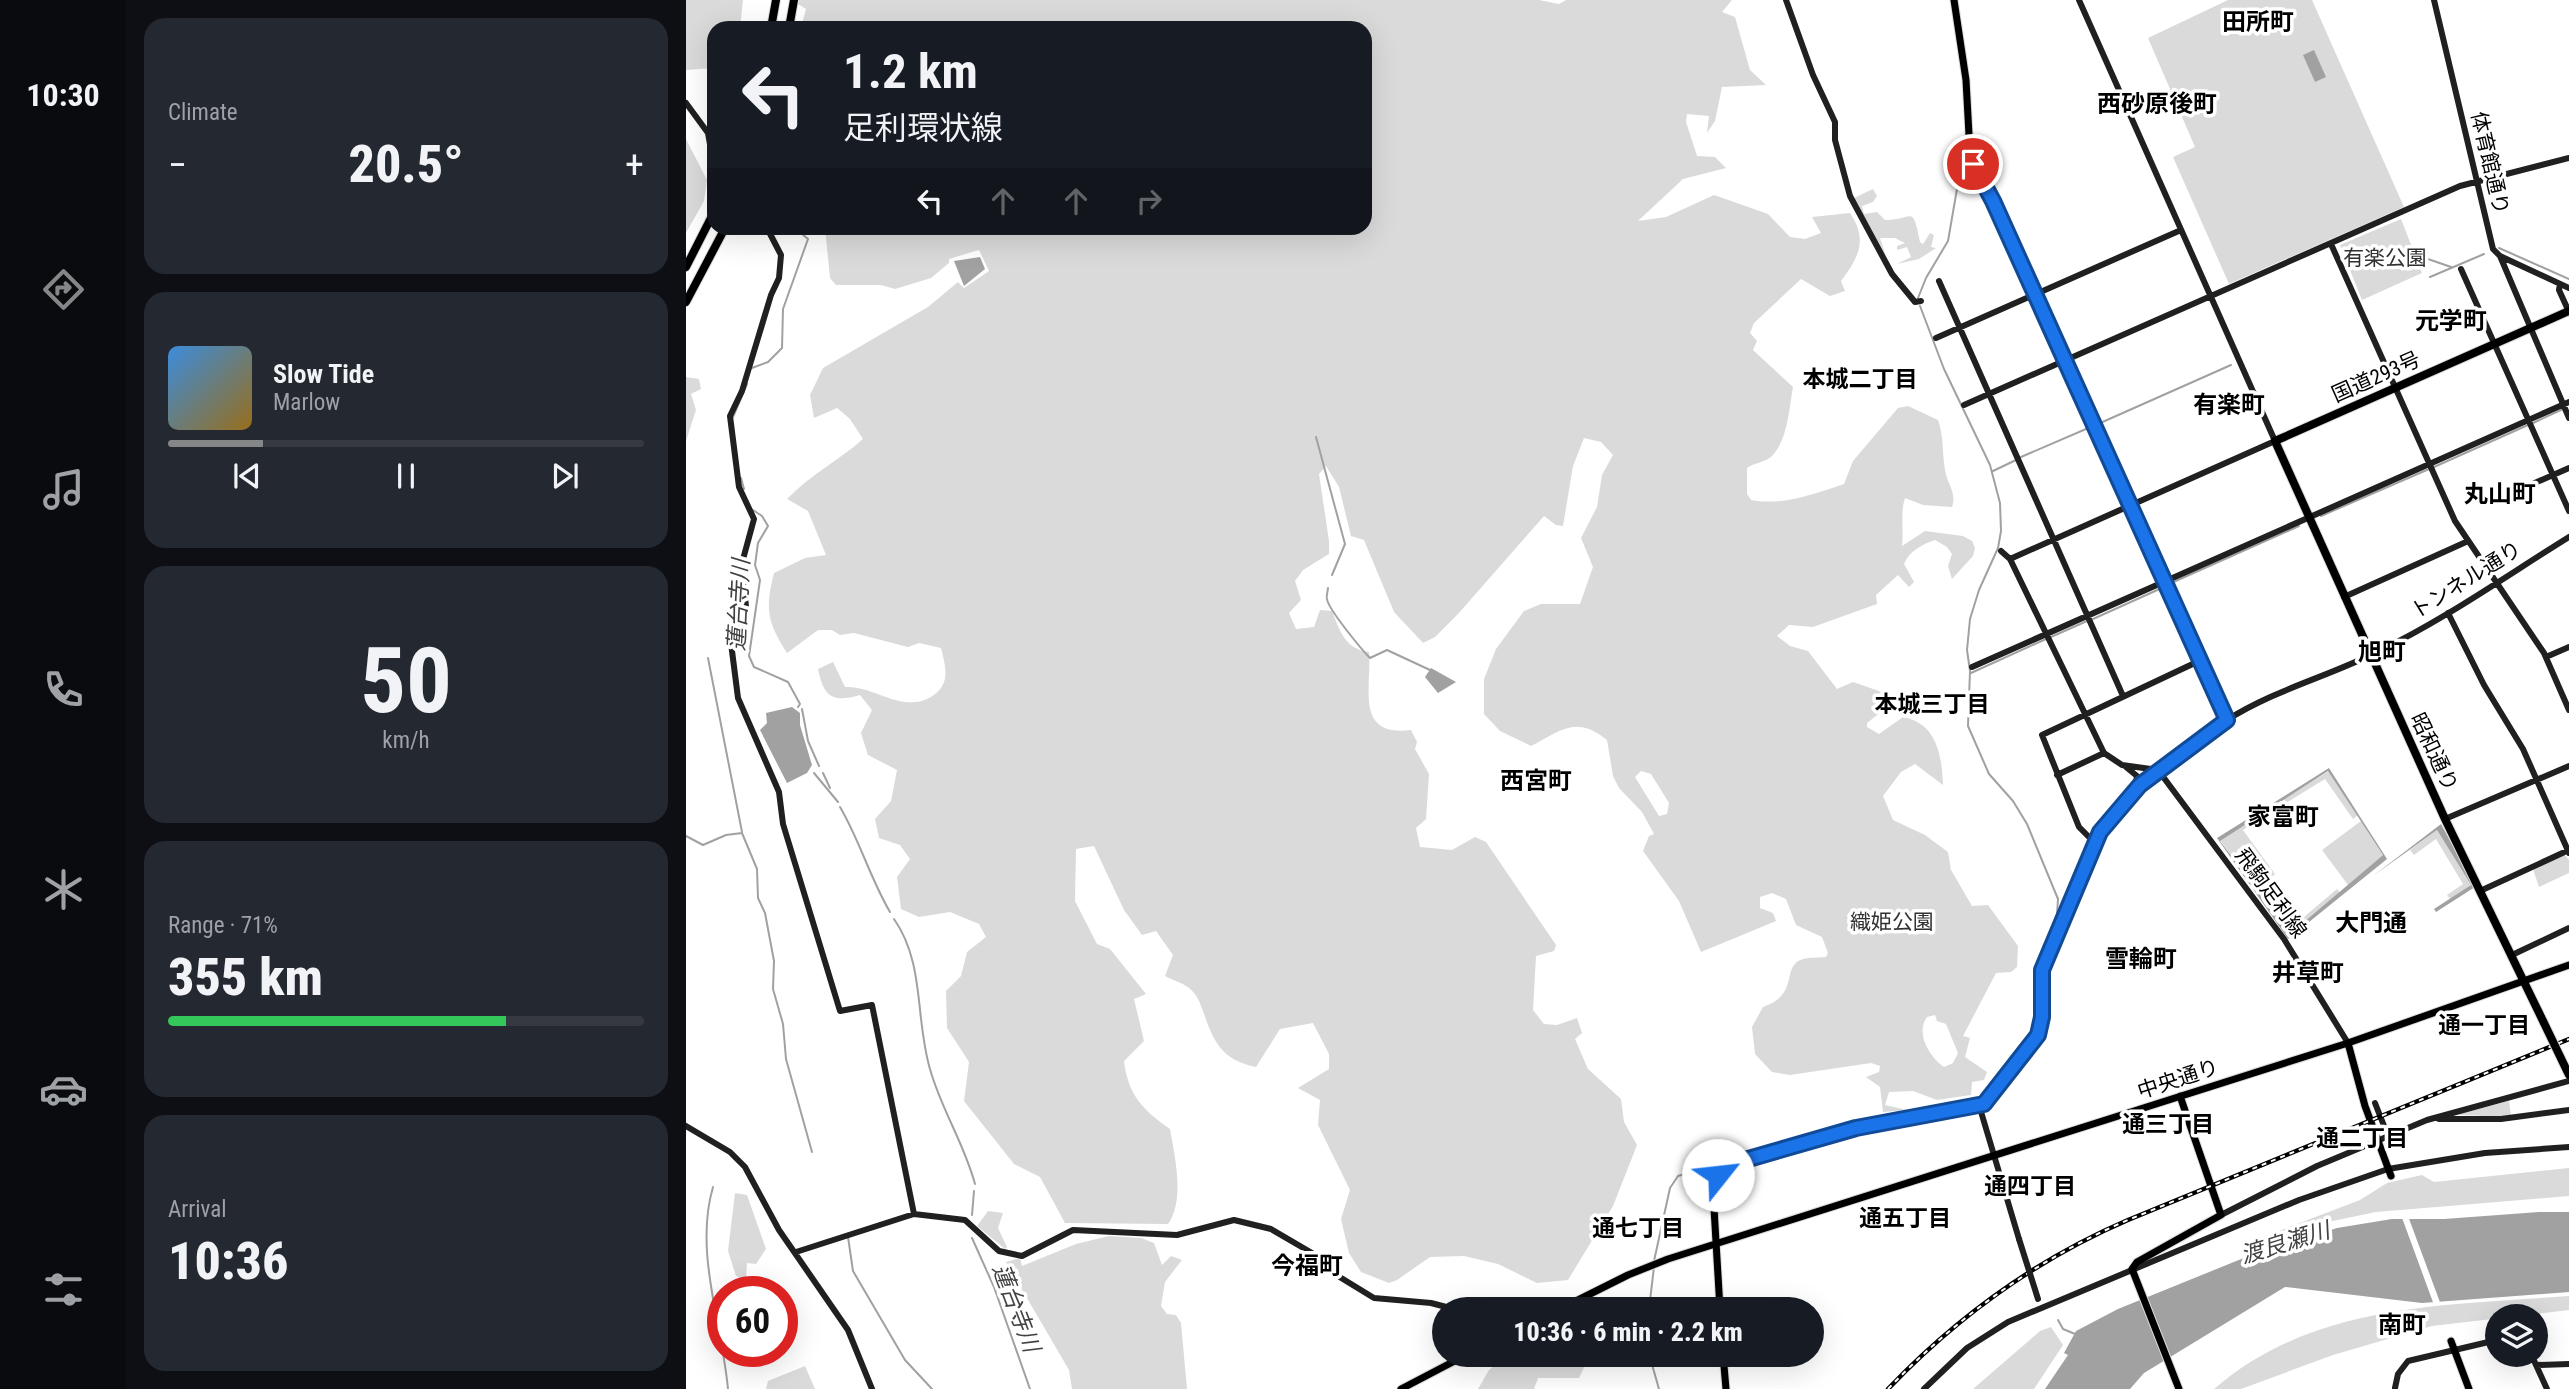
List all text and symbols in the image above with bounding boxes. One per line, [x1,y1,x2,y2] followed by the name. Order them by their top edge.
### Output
[2222,8,2294,36] district label: 田所町
[843,43,978,100] text: 1.2 km
[728,49,819,140] icon: left
[26,76,100,114] text: 10:30
[2097,90,2217,118] district label: 西砂原後町
[168,99,238,126] text: Climate
[843,109,1003,147] text: 足利環状線
[2466,109,2514,217] street label: 体育館通り
[348,134,464,195] text: 20.5°
[1943,134,2003,194] pin
[168,143,187,187] text: −
[625,143,644,187] text: +
[1954,145,1992,183] icon: arrive
[911,182,949,220] icon: left
[984,182,1022,220] icon: ahead
[1057,182,1095,220] icon: ahead
[1130,182,1168,220] icon: right
[2343,246,2427,270] park label: 有楽公園
[39,265,88,314] icon: directions
[2415,307,2487,335] district label: 元学町
[2328,347,2424,407] street label: 国道293号
[273,359,374,389] text: Slow Tide
[1803,366,1918,393] district label: 本城二丁目
[273,389,340,416] text: Marlow
[2193,391,2265,419] district label: 有楽町
[228,457,266,495] icon: previous
[387,457,425,495] icon: pause
[546,457,584,495] icon: next
[39,465,88,514] icon: music
[2464,480,2536,508] district label: 丸山町
[2406,537,2526,623] street label: トンネル通り
[723,555,755,652] water label: 蓮台寺川
[360,628,452,734] text: 50
[2358,638,2406,666] district label: 旭町
[39,665,88,714] icon: phone
[1875,691,1990,718] district label: 本城三丁目
[2405,709,2463,795] street label: 昭和通り
[382,727,430,754] text: km/h
[1500,767,1572,795] district label: 西宮町
[2247,803,2319,831] district label: 家富町
[2230,843,2312,943] street label: 飛駒足利線
[39,865,88,914] icon: climate
[2335,909,2407,937] district label: 大門通
[1850,910,1934,934] park label: 織姫公園
[168,912,278,939] text: Range · 71%
[2105,945,2177,973] district label: 雪輪町
[168,947,323,1008] text: 355 km
[2272,959,2344,987] district label: 井草町
[2438,1012,2530,1039] district label: 通一丁目
[2134,1055,2222,1103] street label: 中央通り
[39,1065,88,1114] icon: car
[2122,1111,2214,1138] district label: 通三丁目
[2316,1125,2408,1152] district label: 通二丁目
[1681,1138,1755,1212] position arrow
[1984,1173,2076,1200] district label: 通四丁目
[168,1196,227,1223] text: Arrival
[1859,1205,1951,1232] district label: 通五丁目
[1592,1215,1684,1242] district label: 通七丁目
[2237,1216,2336,1269] water label: 渡良瀬川
[168,1231,288,1292] text: 10:36
[1271,1252,1343,1280] district label: 今福町
[987,1260,1046,1359] water label: 蓮台寺川
[39,1265,88,1314] icon: filters
[707,1276,798,1367] speed limit sign: 60
[2485,1304,2548,1367] map controls
[2485,1304,2548,1367] button: layers
[2378,1311,2426,1339] district label: 南町
[1513,1317,1743,1347] text: 10:36 · 6 min · 2.2 km

